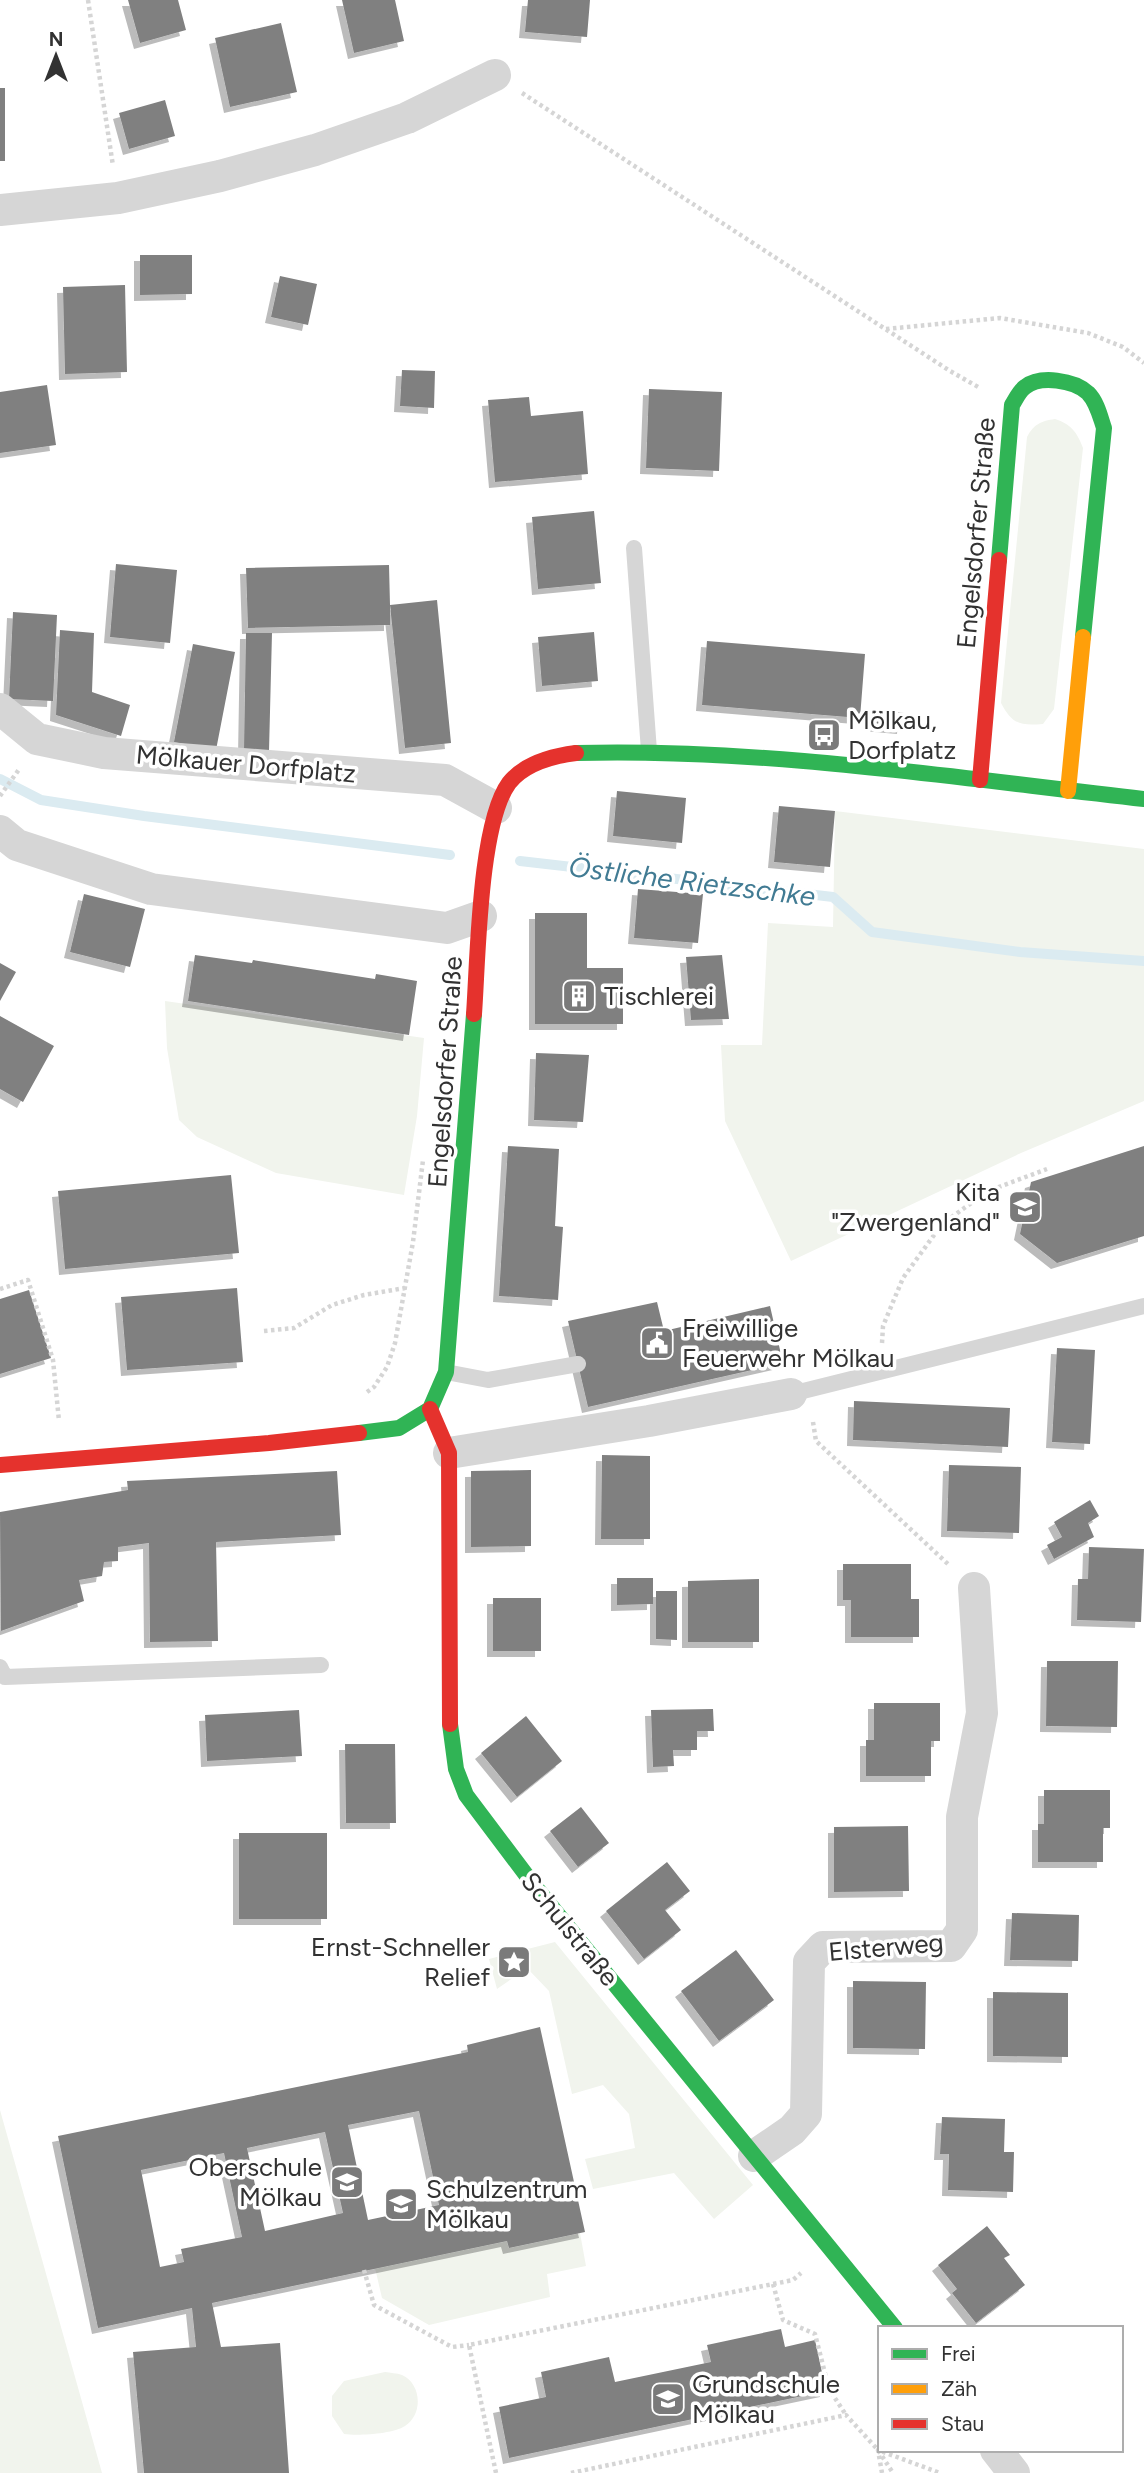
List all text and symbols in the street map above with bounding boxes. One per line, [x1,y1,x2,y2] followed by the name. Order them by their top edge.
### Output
[21,21,91,91] north arrow
[49,28,63,51] text: N
[950,416,1002,650] street label: Engelsdorfer Straße
[848,704,956,766] place label: Mölkau, Dorfplatz
[805,716,843,754] bus stop icon: Mölkau, Dorfplatz
[135,738,357,790] street label: Mölkauer Dorfplatz
[567,849,817,913] water label: Östliche Rietzschke
[421,955,469,1189] street label: Engelsdorfer Straße
[560,977,598,1015] building icon: Tischlerei
[604,980,714,1012] place label: Tischlerei
[831,1176,1000,1238] place label: Kita "Zwergenland"
[1006,1188,1044,1226] school or university icon: Kita "Zwergenland"
[682,1312,895,1374] place label: Freiwillige Feuerwehr Mölkau
[638,1324,676,1362] public building icon: Freiwillige Feuerwehr Mölkau
[514,1865,626,1993] street label: Schulstraße
[827,1926,945,1968] street label: Elsterweg
[311,1931,490,1993] place label: Ernst-Schneller Relief
[495,1943,533,1981] place icon: Ernst-Schneller Relief
[188,2151,322,2213] place label: Oberschule Mölkau
[328,2163,366,2201] school or university icon: Oberschule Mölkau
[426,2173,588,2235] place label: Schulzentrum Mölkau
[382,2185,420,2223] school or university icon: Schulzentrum Mölkau
[878,2326,1123,2452] legend
[941,2341,976,2366] text: Frei
[692,2368,840,2430] place label: Grundschule Mölkau
[941,2376,977,2401] text: Zäh
[649,2380,687,2418] school or university icon: Grundschule Mölkau
[941,2411,984,2436] text: Stau

